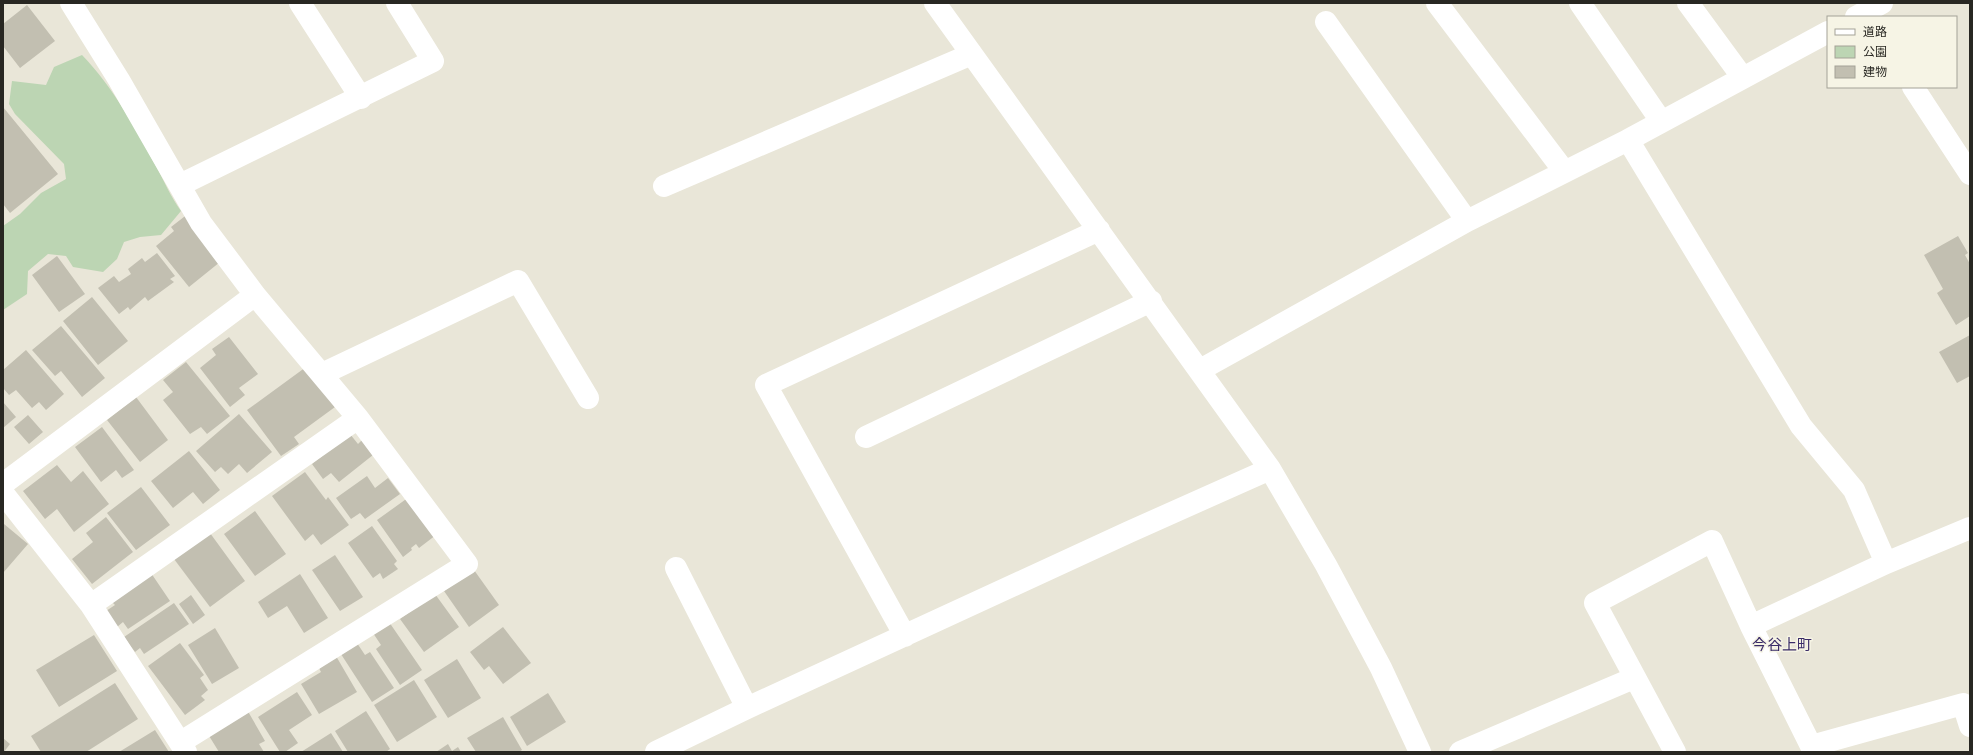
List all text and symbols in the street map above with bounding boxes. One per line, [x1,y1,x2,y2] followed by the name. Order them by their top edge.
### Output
[1827,16,1957,88] legend
[1863,25,1887,38] text: 道路
[1863,46,1887,58] text: 公園
[1863,65,1887,78] text: 建物
[1752,637,1812,653] district label: 今谷上町

